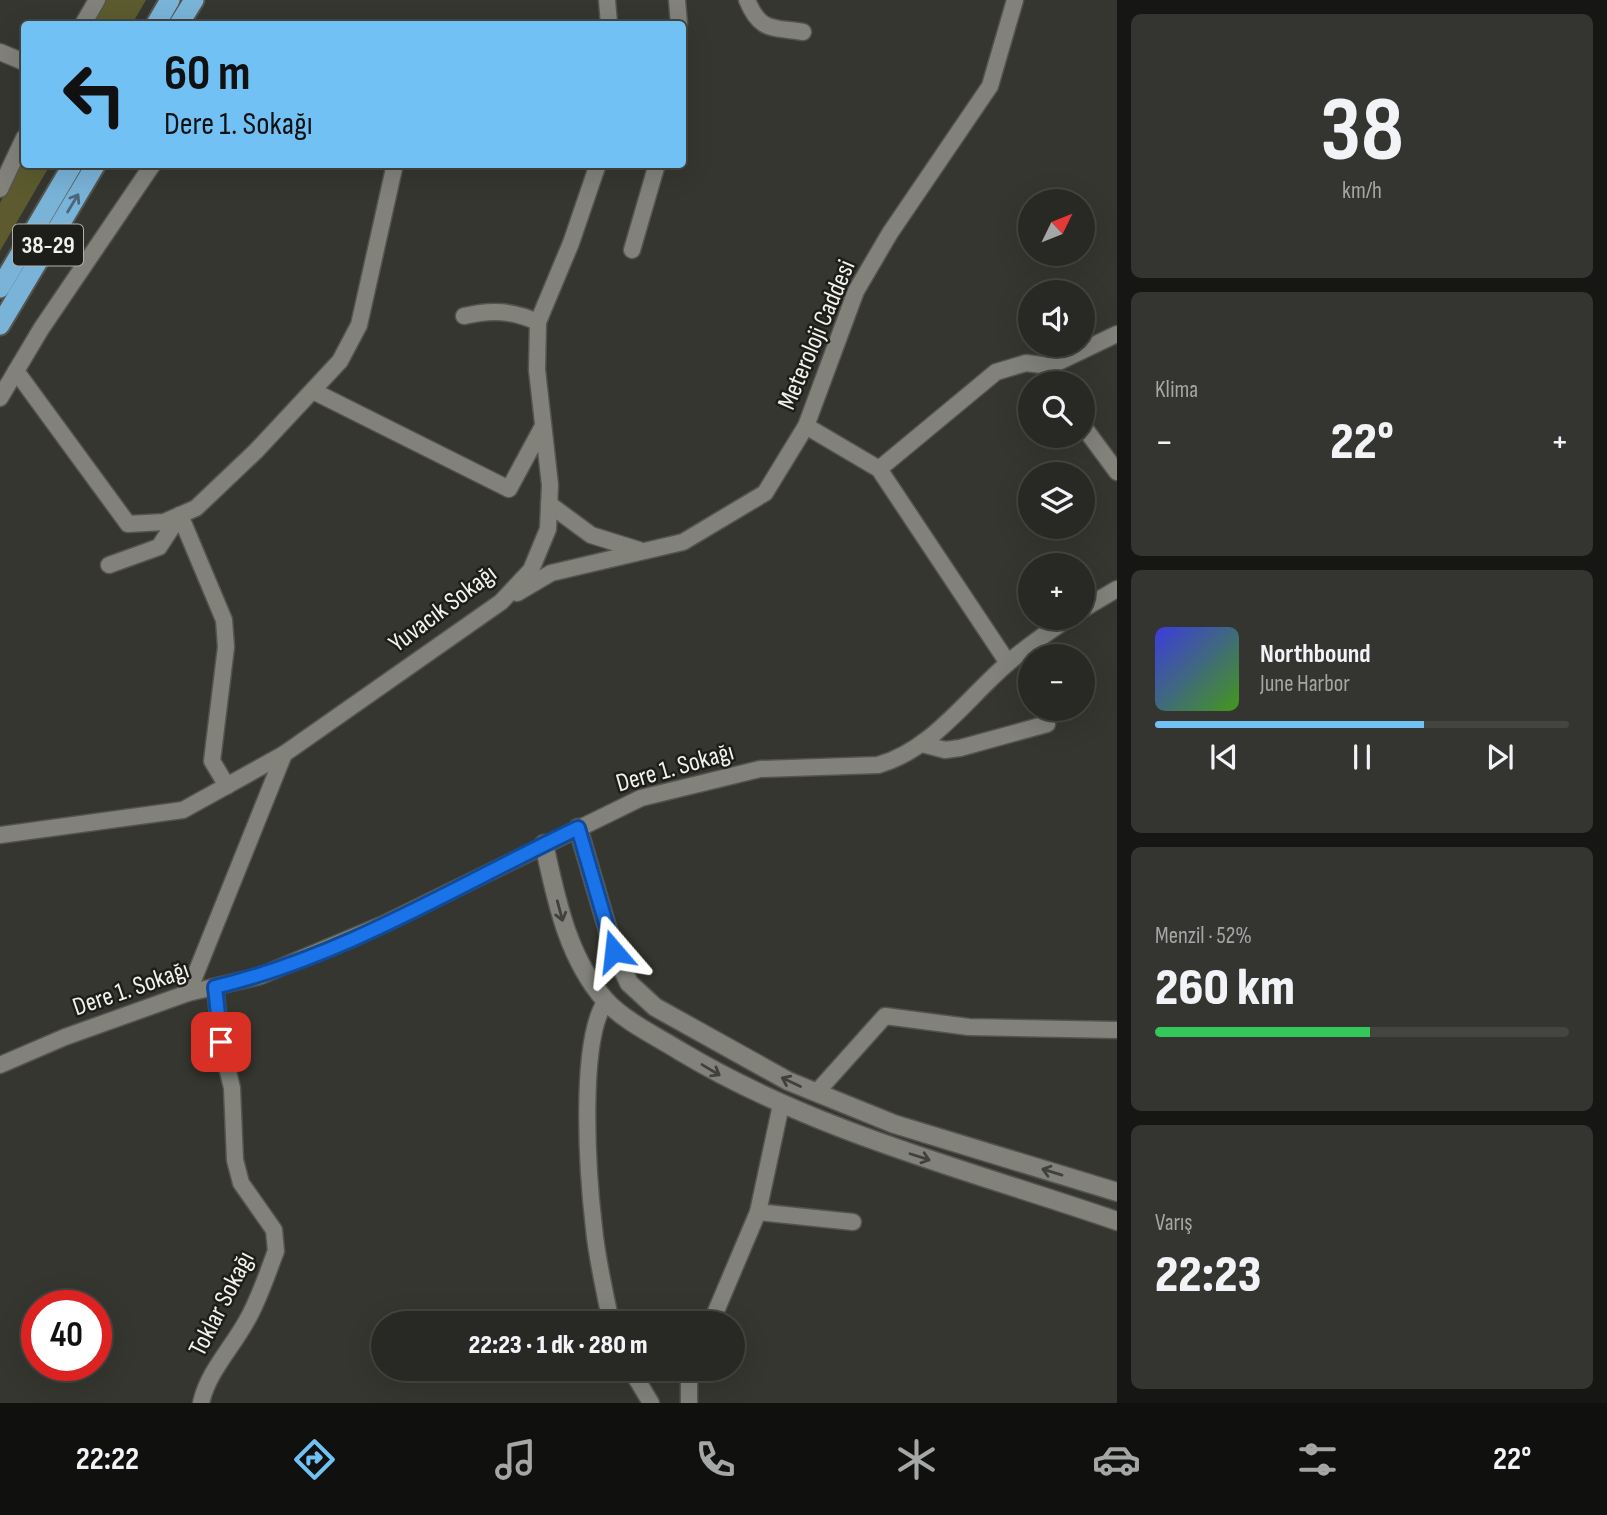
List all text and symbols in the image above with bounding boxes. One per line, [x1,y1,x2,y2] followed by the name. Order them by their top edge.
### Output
[164,45,251,104] text: 60 m
[49,49,140,140] icon: left
[1320,77,1404,186] text: 38
[164,105,313,144] text: Dere 1. Sokağı
[1342,177,1382,205] text: km/h
[1018,189,1096,266] north arrow
[1018,189,1095,721] map controls
[66,194,80,214] one-way arrow
[13,224,83,266] road number: 38-29
[772,256,862,414] street label: Meteroloji Caddesi
[1018,280,1095,357] button: sound
[1018,371,1095,448] button: search
[1155,376,1198,404] text: Klima
[1330,411,1394,474] text: 22°
[1155,420,1174,465] text: −
[1550,420,1569,465] text: +
[1018,462,1095,539] button: layers
[1018,553,1095,630] button: +
[383,559,503,659] street label: Yuvacık Sokağı
[1260,639,1371,670] text: Northbound
[1018,644,1095,721] button: −
[1260,670,1350,698] text: June Harbor
[613,736,737,800] street label: Dere 1. Sokağı
[1205,738,1243,776] icon: previous
[1343,738,1381,776] icon: pause
[1481,738,1519,776] icon: next
[554,900,567,922] one-way arrow
[577,914,651,988] position arrow
[1155,922,1252,950] text: Menzil · 52%
[69,955,193,1023] street label: Dere 1. Sokağı
[1155,957,1295,1020] text: 260 km
[191,1012,251,1072] pin
[202,1023,240,1061] icon: arrive
[700,1063,720,1077] one-way arrow
[781,1075,802,1088] one-way arrow
[909,1152,931,1165] one-way arrow
[1041,1165,1063,1178] one-way arrow
[1155,1209,1193,1237] text: Varış
[1155,1244,1262,1307] text: 22:23
[183,1247,261,1361] street label: Toklar Sokağı
[21,1290,112,1381] speed limit sign: 40
[469,1330,647,1361] text: 22:23 · 1 dk · 280 m
[290,1435,339,1484] icon: directions
[491,1435,540,1484] icon: music
[691,1435,740,1484] icon: phone
[892,1435,941,1484] icon: climate
[1092,1435,1141,1484] icon: car
[1293,1435,1342,1484] icon: filters
[76,1440,139,1479] text: 22:22
[1493,1440,1531,1479] text: 22°

